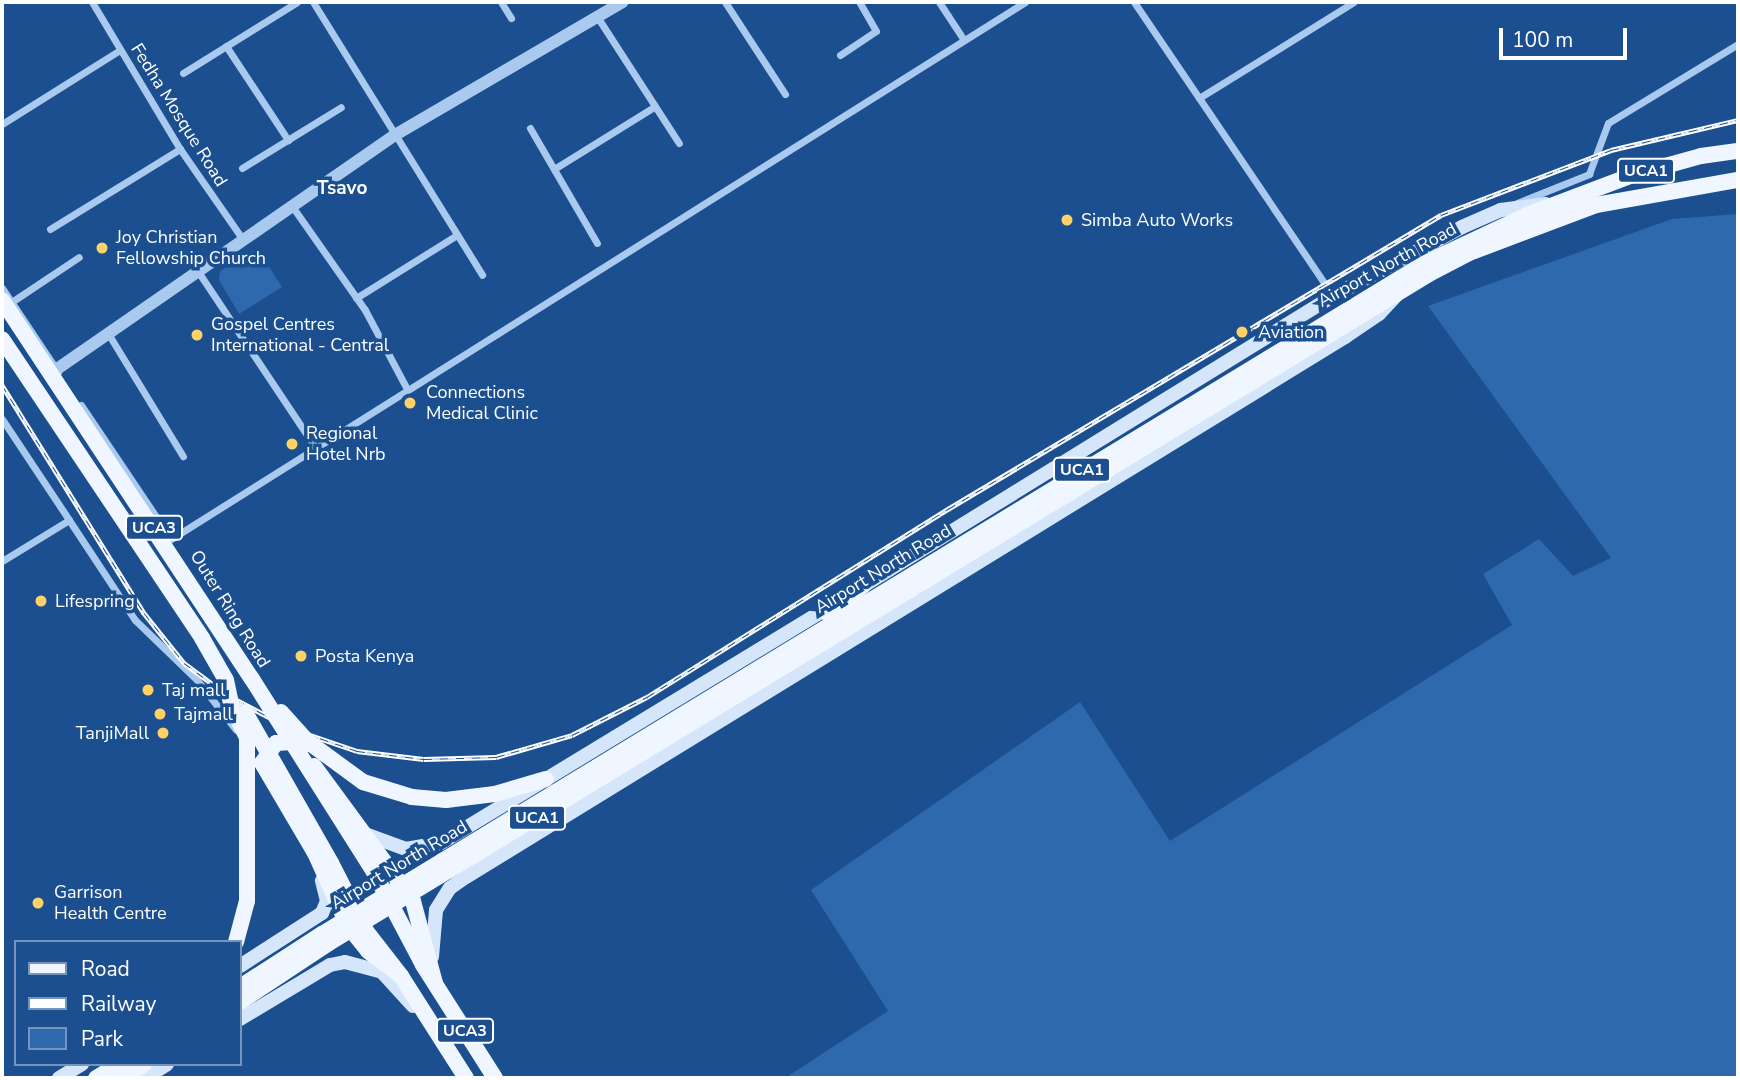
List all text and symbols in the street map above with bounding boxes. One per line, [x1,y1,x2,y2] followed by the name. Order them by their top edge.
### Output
[1502,14,1630,58] scale bar
[1512,26,1573,54] text: 100 m
[126,39,232,191] street label: Fedha Mosque Road
[1616,158,1676,183] road number: UCA1
[317,178,367,200] district label: Tsavo
[1081,209,1233,231] place label: Simba Auto Works
[1059,212,1075,228] marker: Simba Auto Works
[1314,218,1460,312] street label: Airport North Road
[116,227,266,270] place label: Joy Christian Fellowship Church
[94,240,110,256] marker: Joy Christian Fellowship Church
[211,314,389,356] place label: Gospel Centres International - Central
[1258,321,1324,343] place label: Aviation
[1232,322,1252,342] marker: Aviation
[189,327,205,343] marker: Gospel Centres International - Central
[426,382,538,424] place label: Connections Medical Clinic
[400,393,420,413] marker: Connections Medical Clinic
[306,423,386,466] place label: Regional Hotel Nrb
[284,436,300,452] marker: Regional Hotel Nrb
[1052,457,1112,482] road number: UCA1
[124,516,184,540] road number: UCA3
[811,520,955,618] street label: Airport North Road
[185,546,275,672] street label: Outer Ring Road
[55,590,135,612] place label: Lifespring
[33,593,49,609] marker: Lifespring
[315,645,414,667] place label: Posta Kenya
[293,648,309,664] marker: Posta Kenya
[162,679,225,701] place label: Taj mall
[140,682,156,698] marker: Taj mall
[174,703,233,725] place label: Tajmall
[152,706,168,722] marker: Tajmall
[76,722,149,744] place label: TanjiMall
[155,725,171,741] marker: TanjiMall
[507,806,567,831] road number: UCA1
[327,816,471,914] street label: Airport North Road
[54,882,167,924] place label: Garrison Health Centre
[28,893,48,913] marker: Garrison Health Centre
[14,940,242,1066] legend
[81,955,130,983] text: Road
[81,990,156,1018] text: Railway
[435,1018,495,1044] road number: UCA3
[81,1025,123,1053] text: Park

